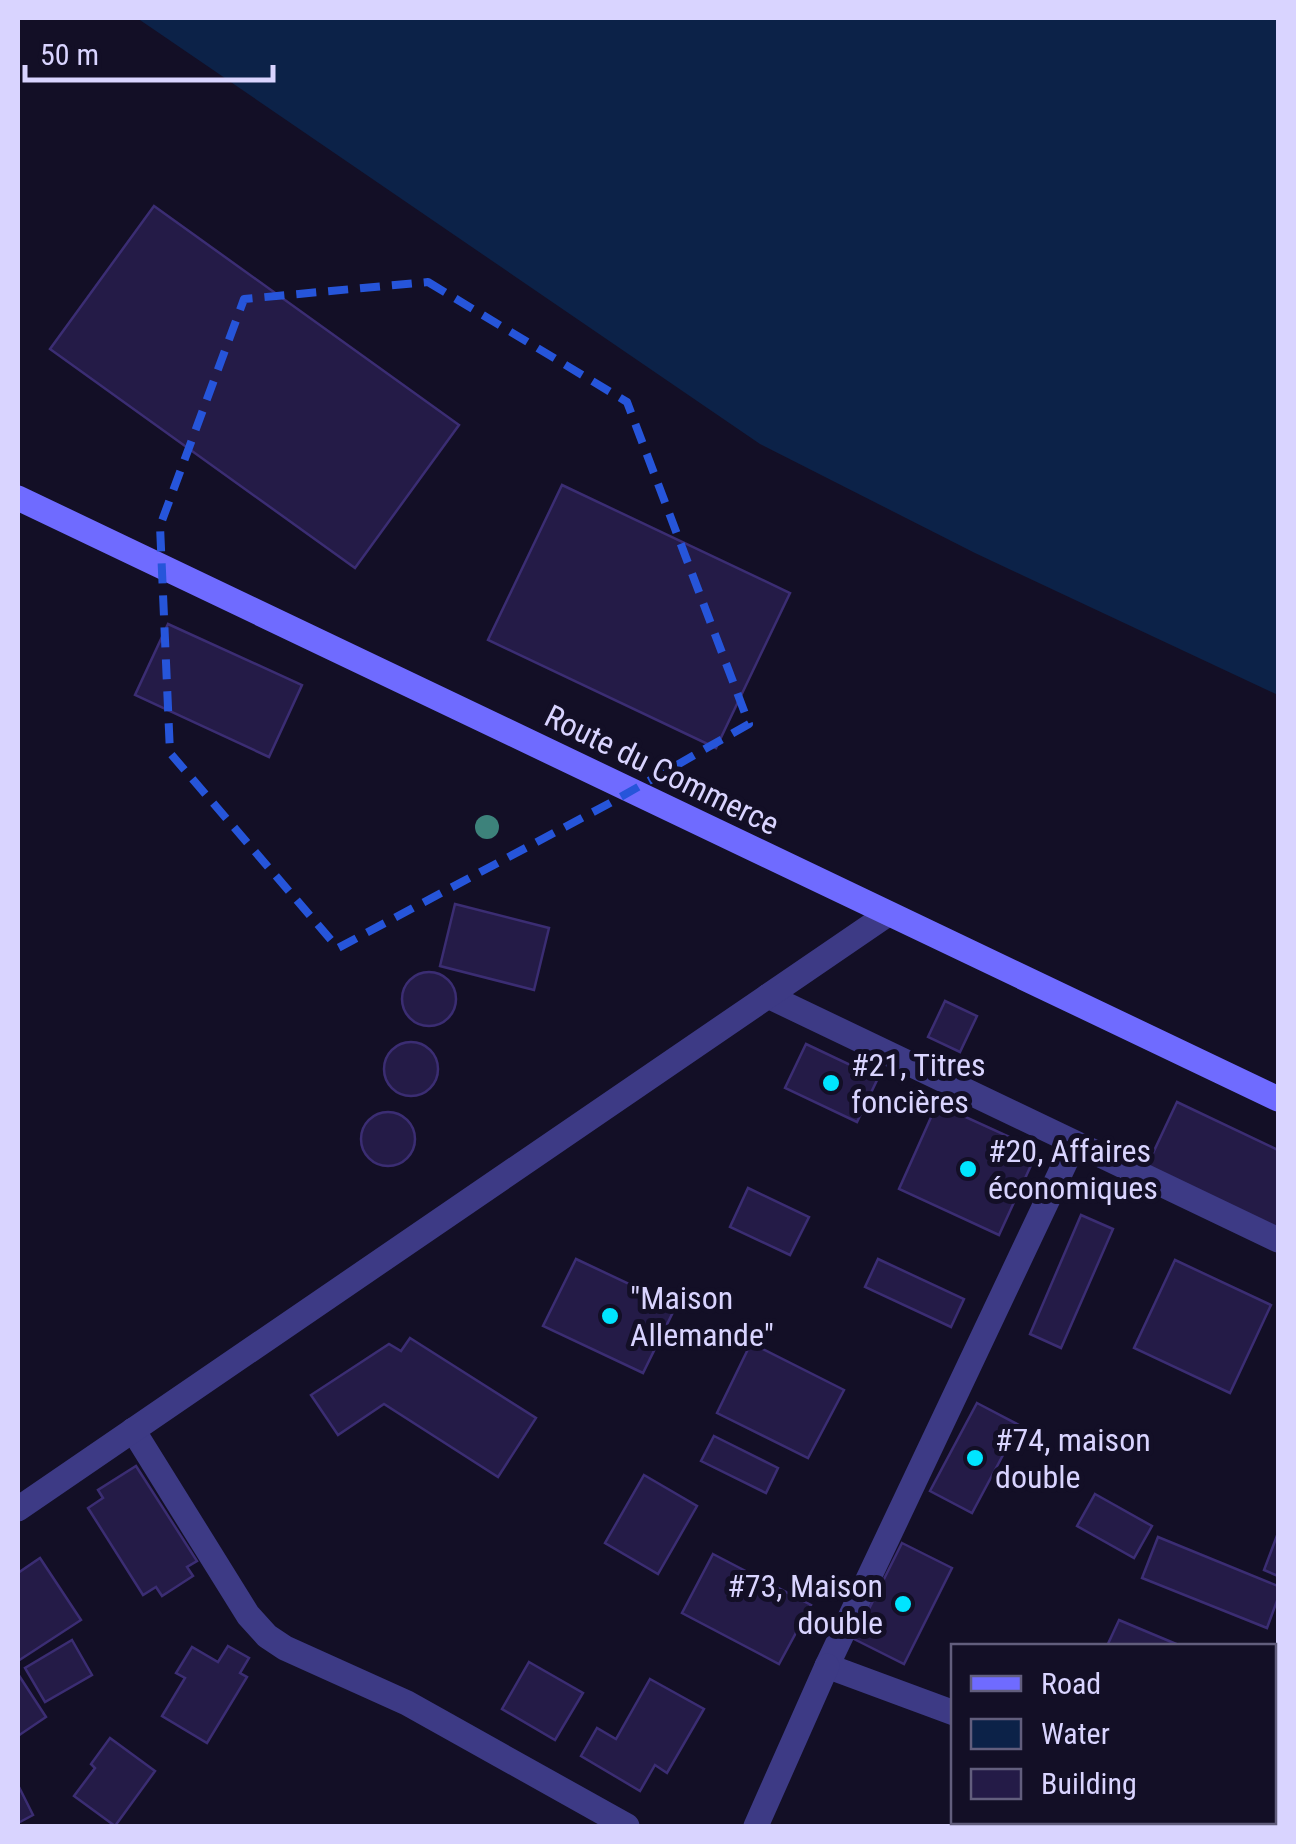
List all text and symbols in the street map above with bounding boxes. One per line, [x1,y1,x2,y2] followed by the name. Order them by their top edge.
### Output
[25,20,272,82] scale bar
[40,37,99,72] text: 50 m
[539,697,785,843] street label: Route du Commerce
[851,1046,986,1121] place label: #21, Titres foncières
[820,1072,842,1094] marker: #21, Titres foncières
[988,1132,1158,1207] place label: #20, Affaires économiques
[957,1158,979,1180] marker: #20, Affaires économiques
[630,1279,774,1354] place label: "Maison Allemande"
[599,1305,621,1327] marker: "Maison Allemande"
[995,1421,1151,1496] place label: #74, maison double
[964,1447,986,1469] marker: #74, maison double
[727,1567,883,1642] place label: #73, Maison double
[892,1593,914,1615] marker: #73, Maison double
[951,1644,1276,1824] legend
[1041,1666,1101,1701] text: Road
[1041,1716,1110,1751] text: Water
[1041,1766,1137,1801] text: Building

